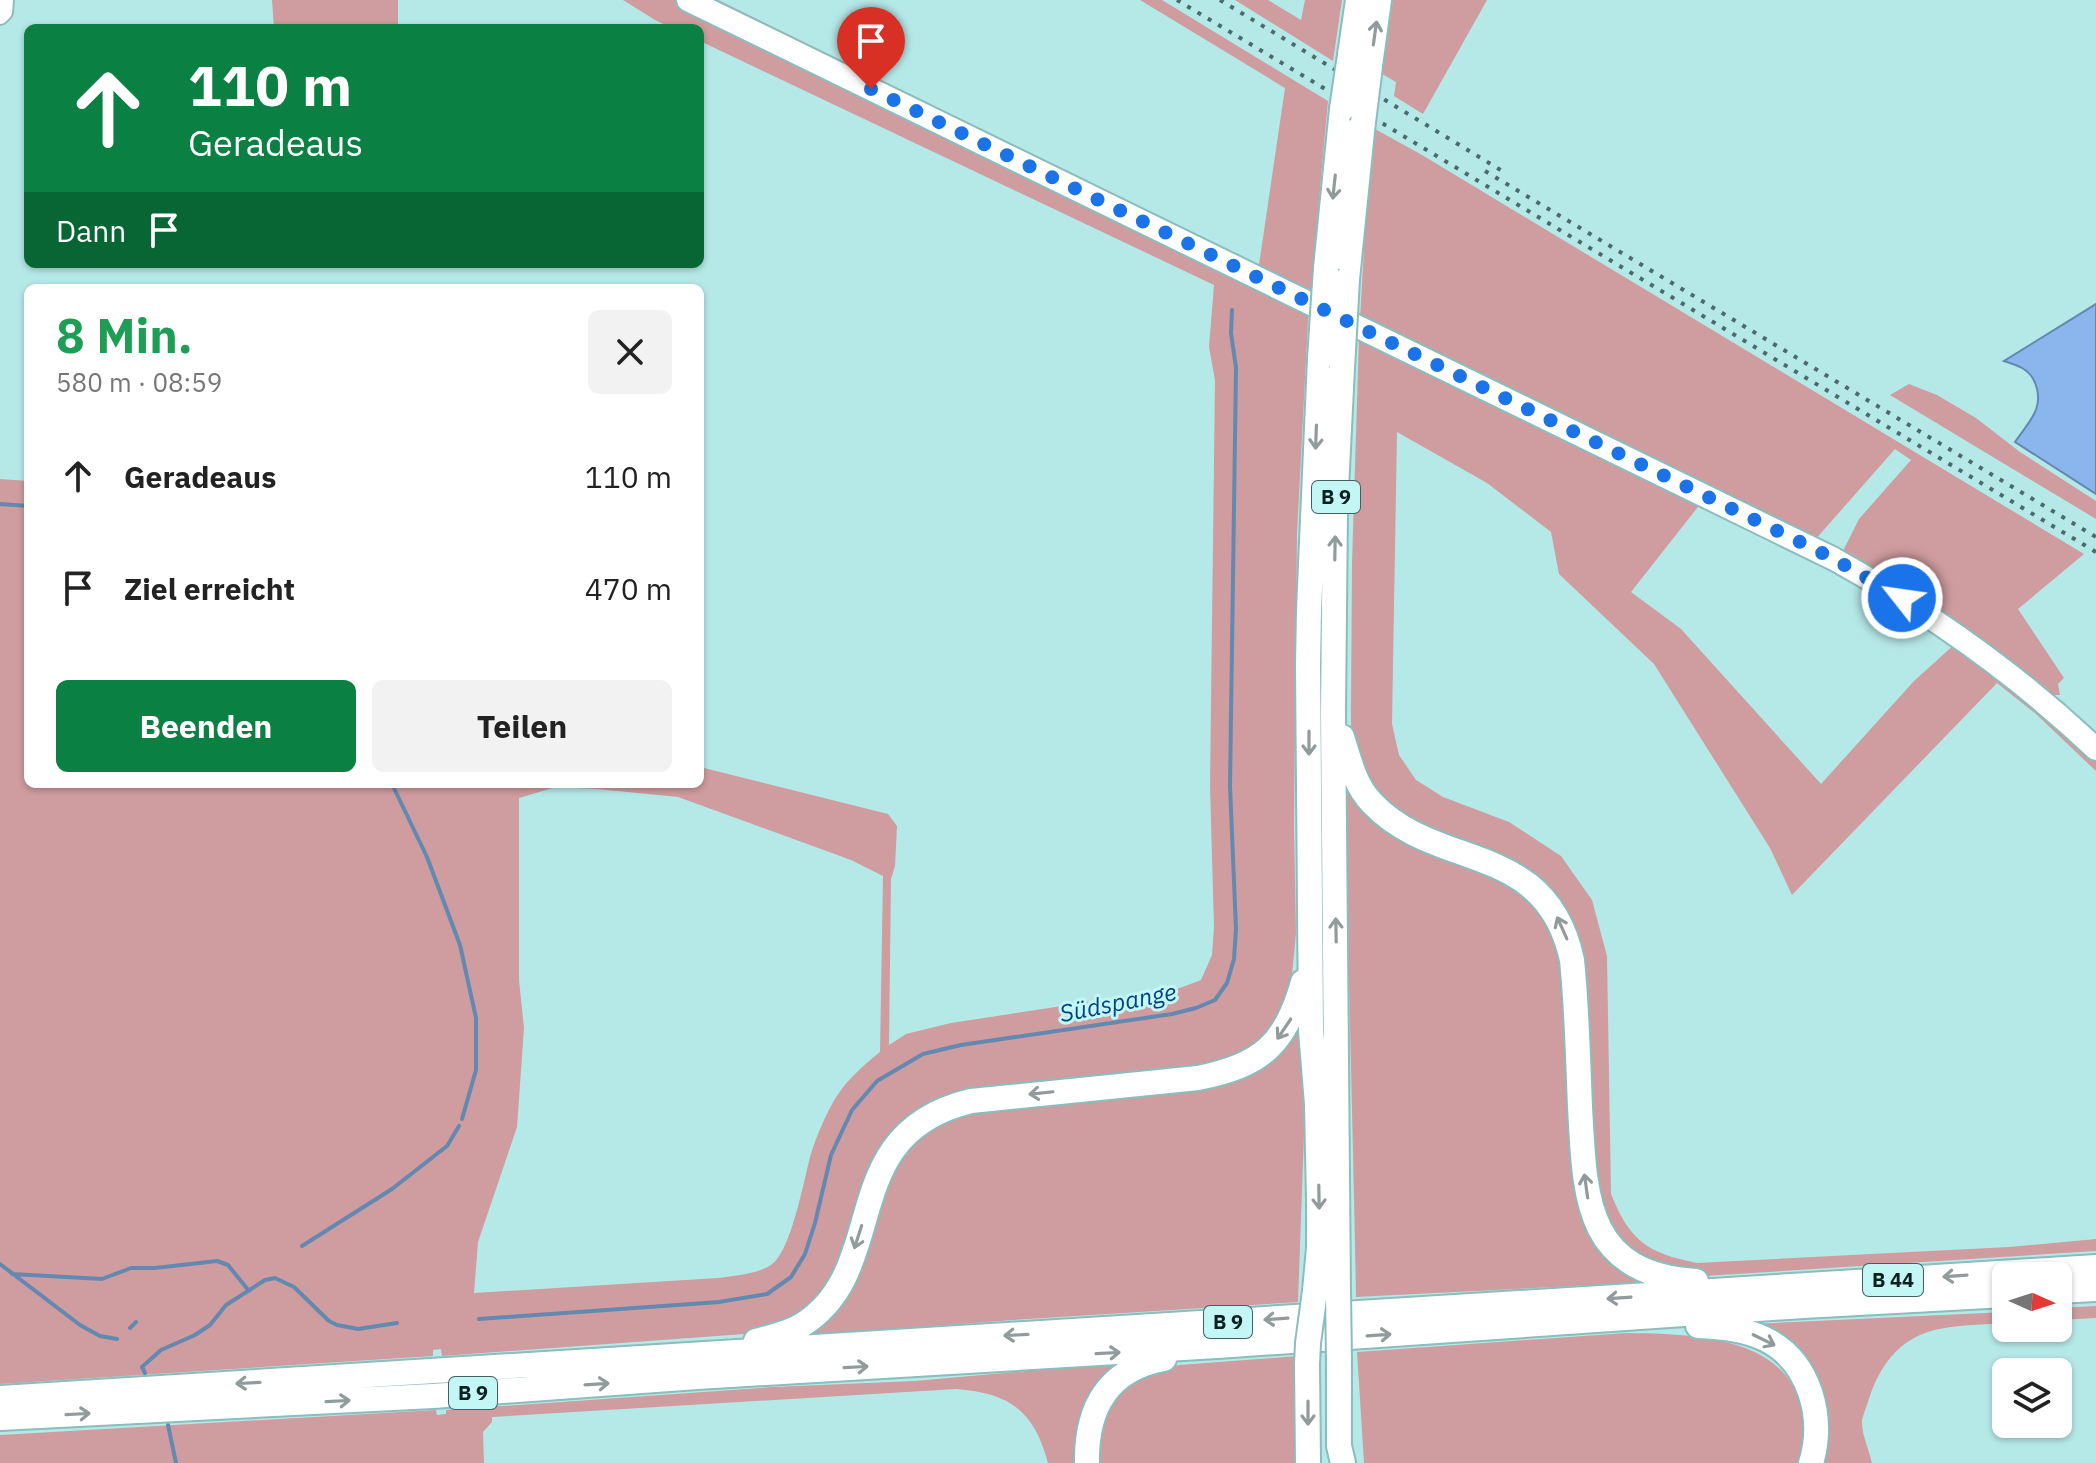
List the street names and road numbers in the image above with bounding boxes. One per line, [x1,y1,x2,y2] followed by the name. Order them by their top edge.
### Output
[1312,481,1360,513] road number: B 9
[1863,1264,1923,1296] road number: B 44
[1204,1306,1252,1338] road number: B 9
[449,1377,497,1409] road number: B 9

